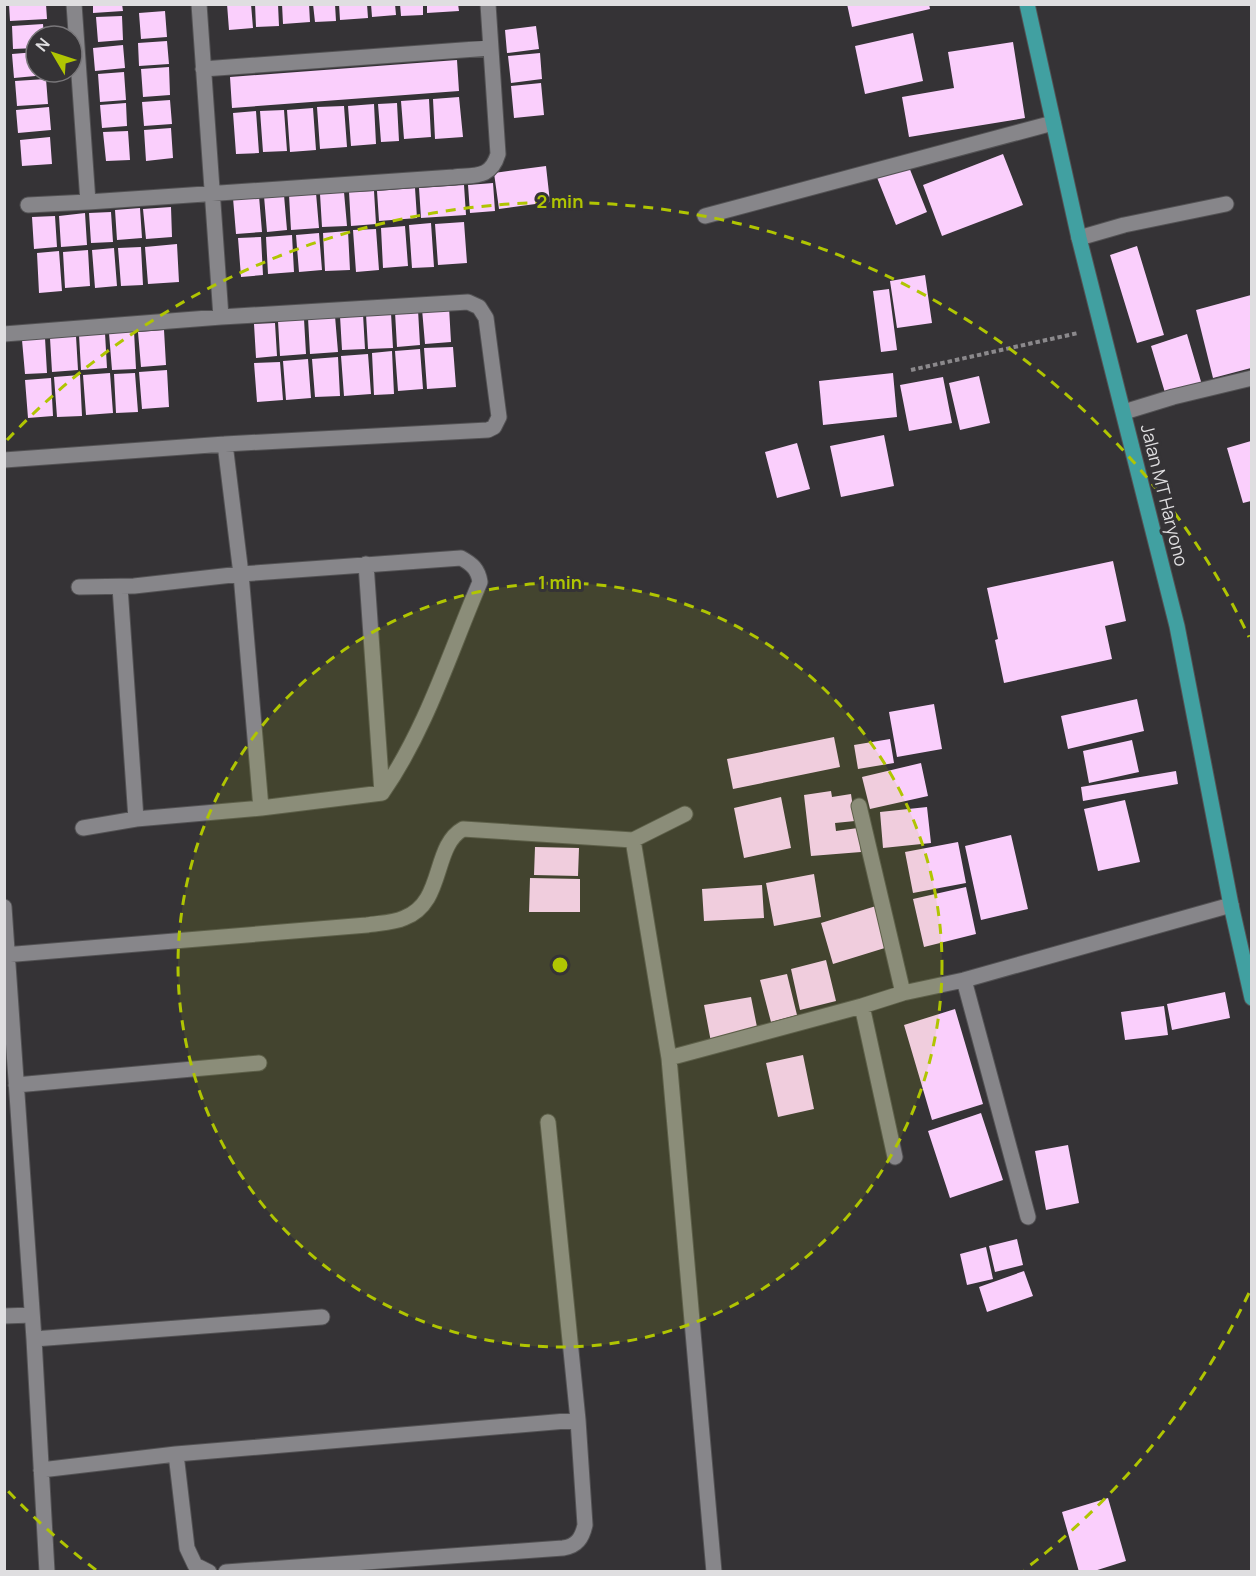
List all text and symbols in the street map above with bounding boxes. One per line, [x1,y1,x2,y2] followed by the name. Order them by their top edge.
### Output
[24,24,84,84] north arrow
[30,33,55,56] text: N
[537,189,583,213] text: 2 min
[1136,422,1194,568] street label: Jalan MT Haryono
[538,570,582,594] text: 1 min
[550,955,570,975] centre of rings

